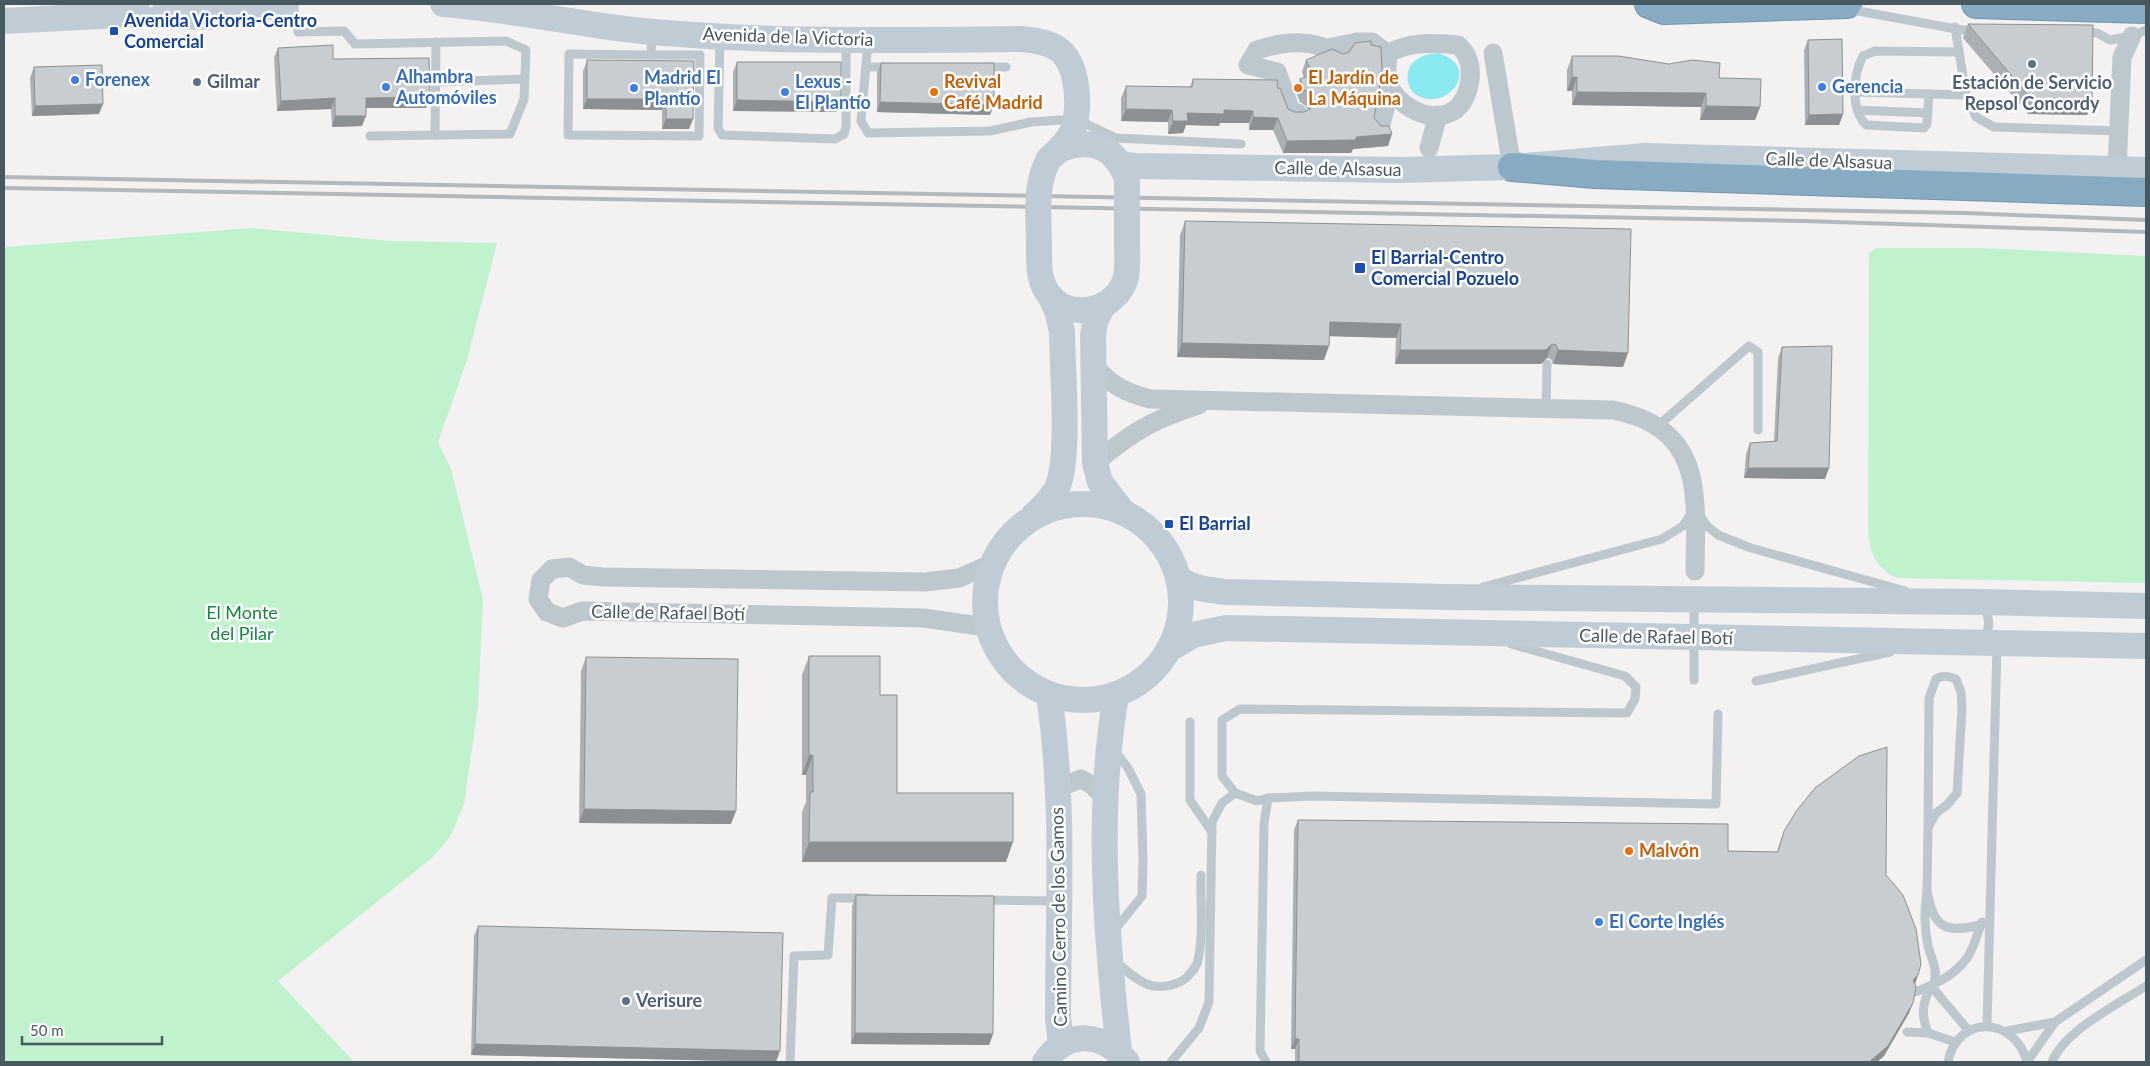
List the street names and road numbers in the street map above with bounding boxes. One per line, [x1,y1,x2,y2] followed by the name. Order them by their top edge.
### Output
[702,22,874,50] street label: Avenida de la Victoria
[1765,147,1893,173] street label: Calle de Alsasua
[1274,156,1402,180] street label: Calle de Alsasua
[591,600,746,624] street label: Calle de Rafael Botí
[1579,624,1734,648] street label: Calle de Rafael Botí
[1045,807,1071,1027] street label: Camino Cerro de los Gamos

